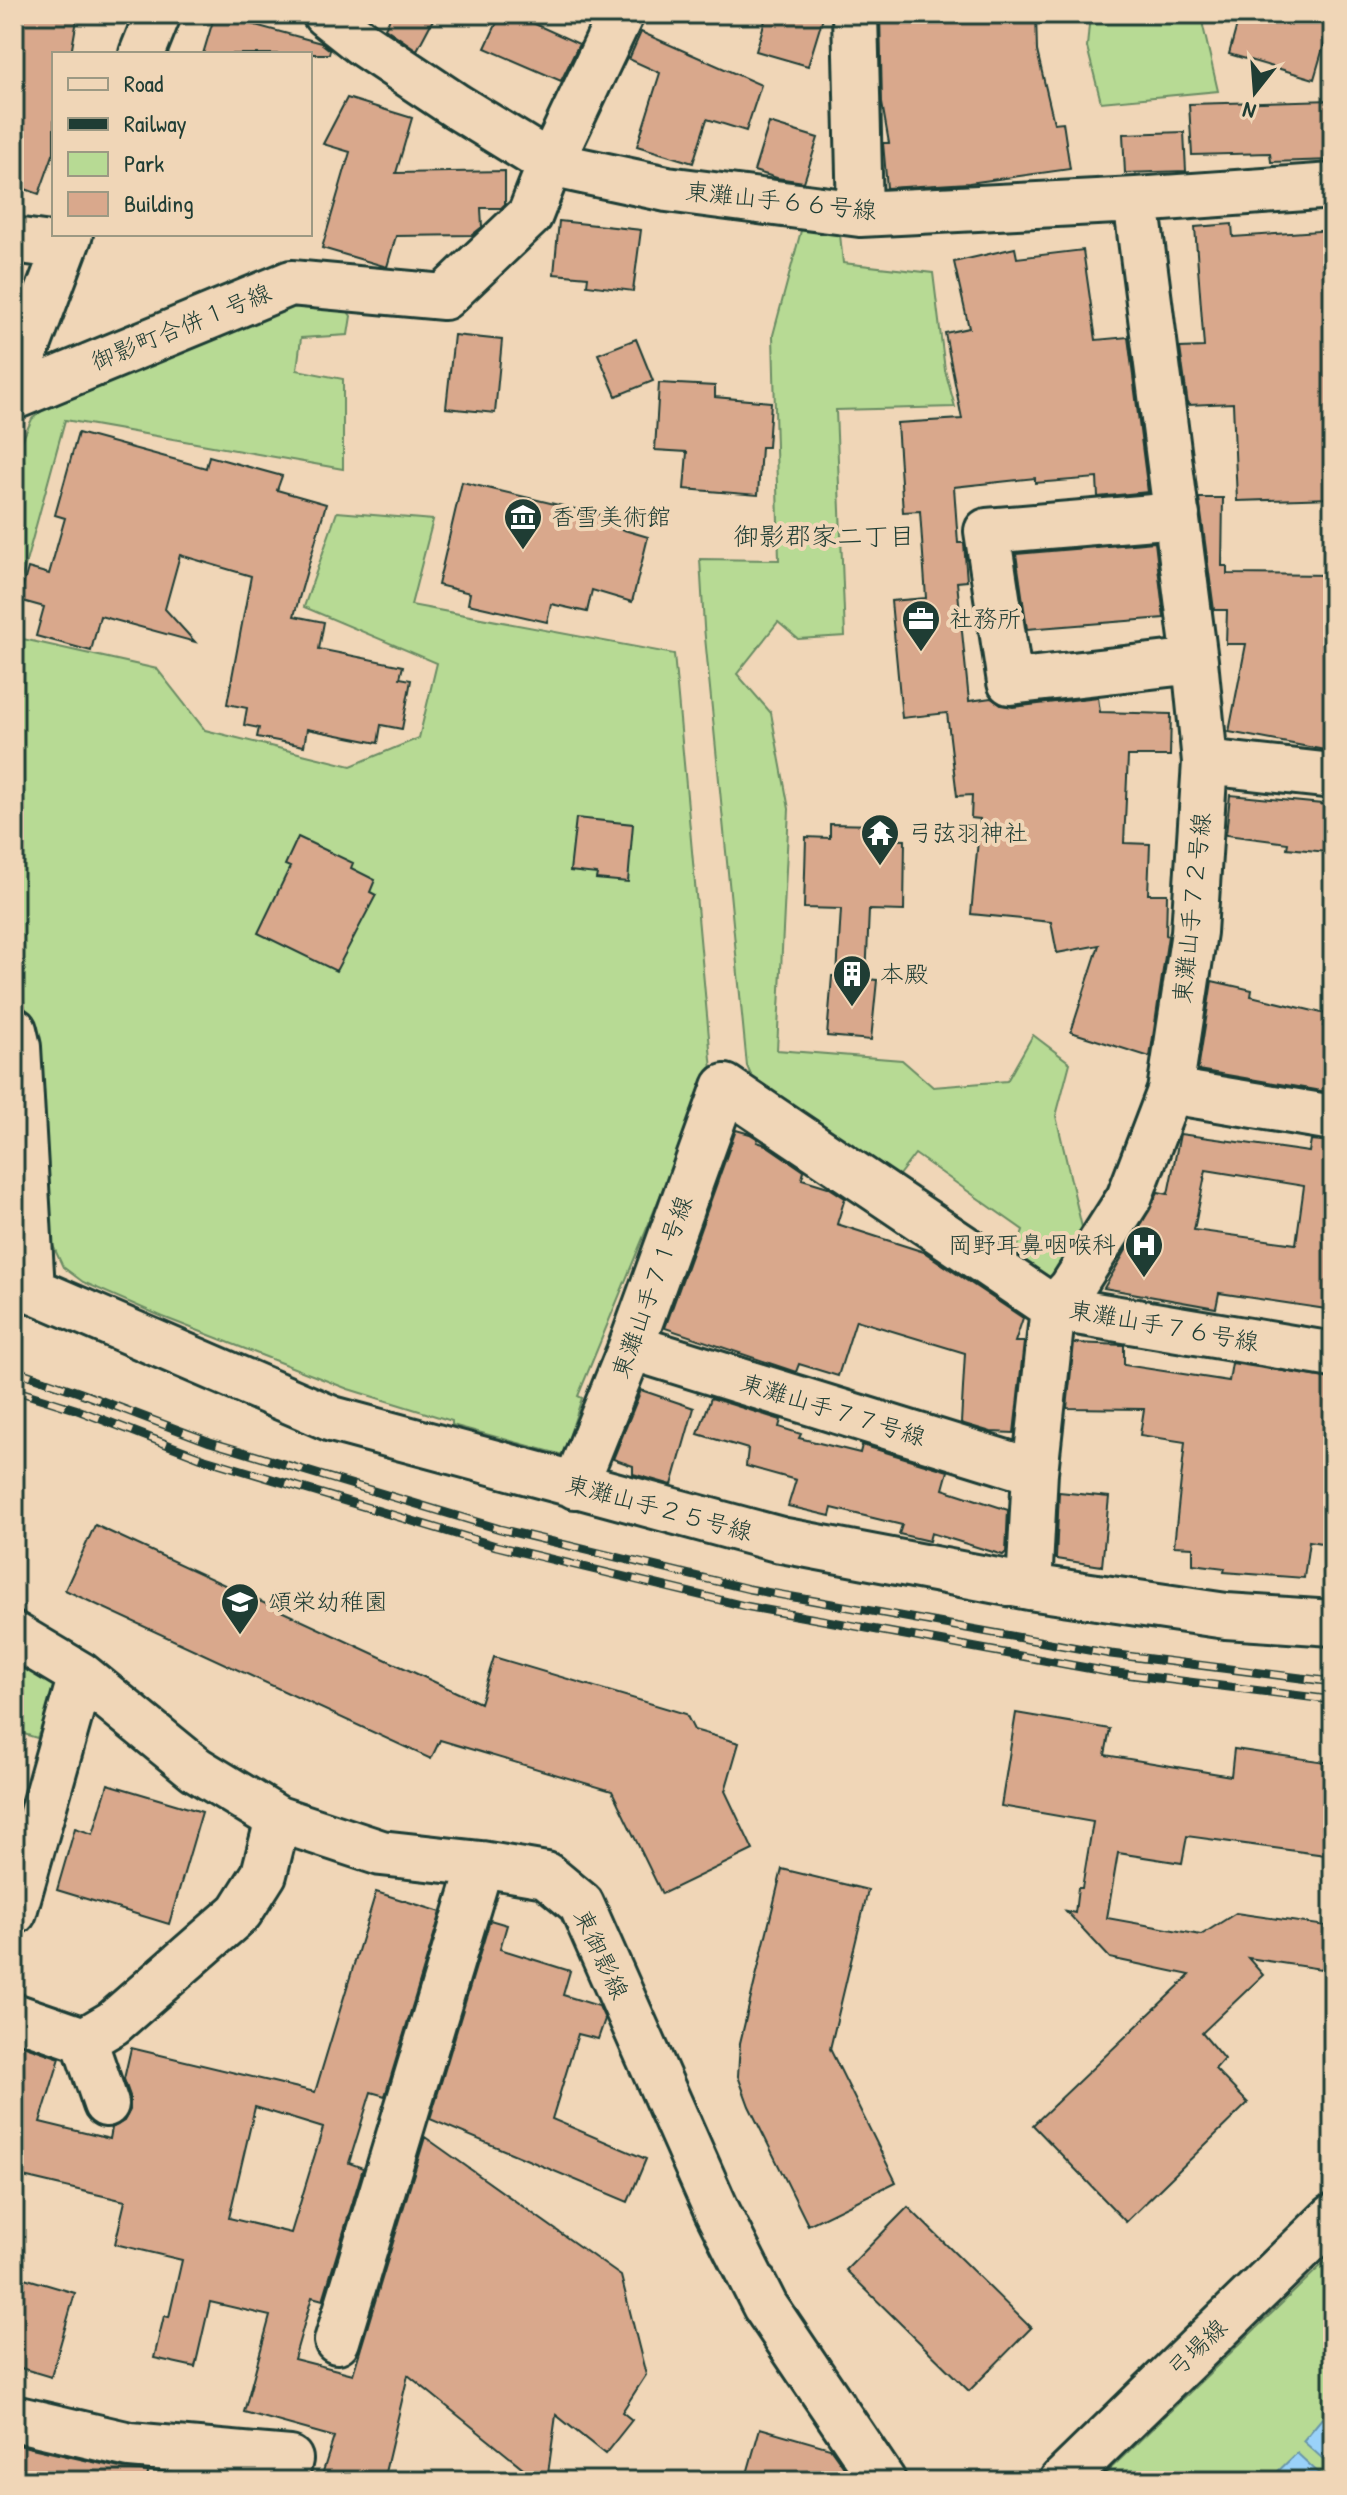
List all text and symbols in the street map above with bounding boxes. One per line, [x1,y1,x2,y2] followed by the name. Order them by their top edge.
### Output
[52,52,312,236] legend
[1215,52,1295,132] north arrow
[124,67,163,99] text: Road
[1239,95,1259,127] text: N
[124,107,187,139] text: Railway
[124,147,164,179] text: Park
[684,174,878,226] street label: 東灘山手６６号線
[124,187,194,219] text: Building
[86,275,276,377] street label: 御影町合併１号線
[502,496,544,551] museum icon: 香雪美術館
[551,500,671,532] place label: 香雪美術館
[733,518,915,553] district label: 御影郡家二丁目
[900,598,942,653] office icon: 社務所
[949,602,1021,634] place label: 社務所
[1165,811,1217,1005] street label: 東灘山手７２号線
[859,812,901,867] temple icon: 弓弦羽神社
[908,816,1028,848] place label: 弓弦羽神社
[831,953,873,1008] building icon: 本殿
[880,957,928,989] place label: 本殿
[603,1191,699,1382] street label: 東灘山手７１号線
[1123,1224,1165,1279] hospital icon: 岡野耳鼻咽喉科
[948,1228,1116,1260] place label: 岡野耳鼻咽喉科
[1067,1293,1261,1357] street label: 東灘山手７６号線
[737,1366,930,1452] street label: 東灘山手７７号線
[562,1467,756,1547] street label: 東灘山手２５号線
[219,1581,261,1636] school or university icon: 頌栄幼稚園
[268,1585,388,1617] place label: 頌栄幼稚園
[567,1903,637,2004] street label: 東御影線
[1159,2311,1233,2384] street label: 弓場線

